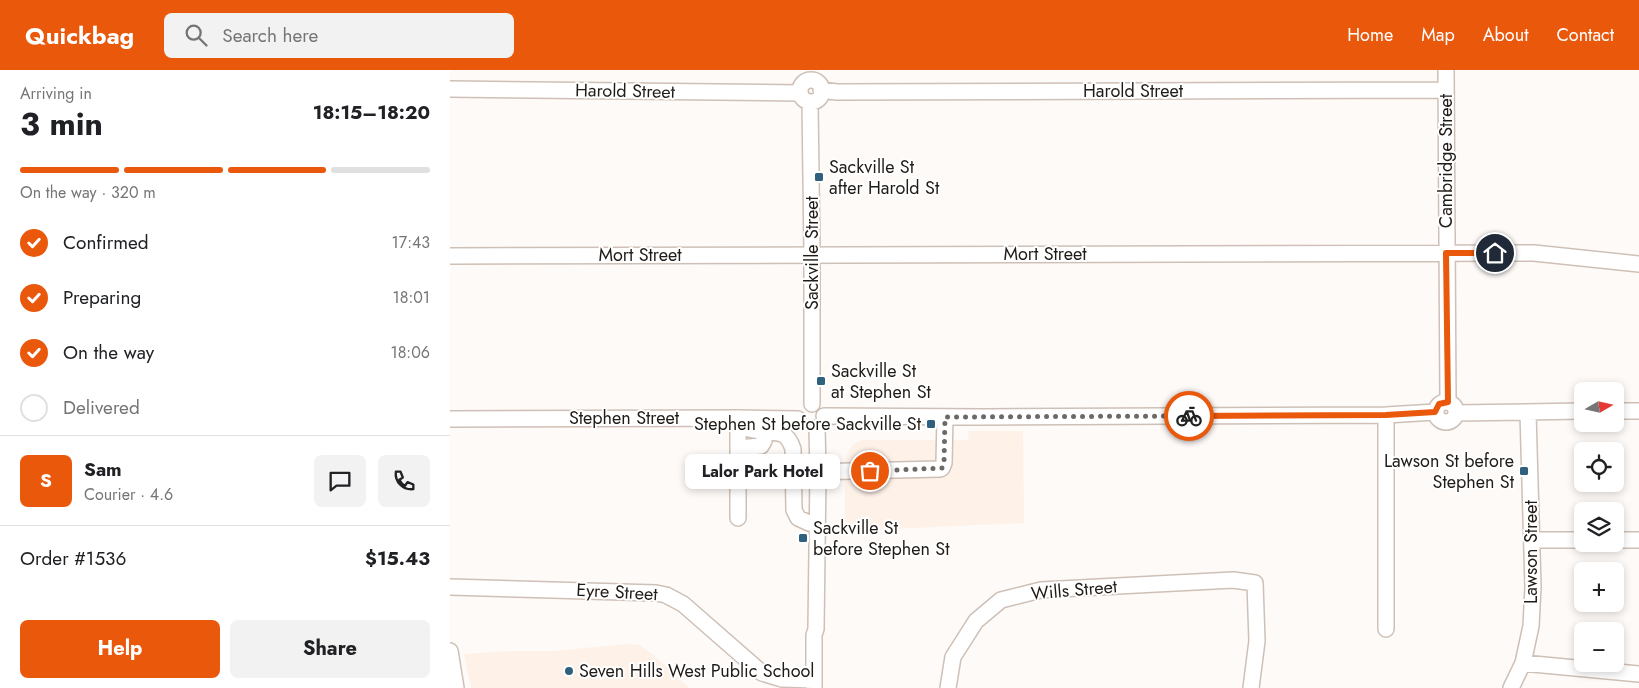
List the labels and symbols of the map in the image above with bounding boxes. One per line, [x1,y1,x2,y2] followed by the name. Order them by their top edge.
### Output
[575,77,676,105] street label: Harold Street
[1083,78,1184,104] street label: Harold Street
[1433,93,1459,228] street label: Cambridge Street
[829,154,940,201] place label: Sackville St after Harold St
[813,171,825,183] marker: Sackville St after Harold St
[799,195,825,310] street label: Sackville Street
[1474,232,1516,274] pin
[1003,241,1087,267] street label: Mort Street
[598,242,682,268] street label: Mort Street
[831,358,932,405] place label: Sackville St at Stephen St
[815,375,827,387] marker: Sackville St at Stephen St
[1574,382,1624,432] north arrow
[1164,391,1214,441] courier
[569,405,680,431] street label: Stephen Street
[694,411,922,437] place label: Stephen St before Sackville St
[925,418,937,430] marker: Stephen St before Sackville St
[1384,448,1515,495] place label: Lawson St before Stephen St
[849,450,891,492] pin
[685,454,840,488] callout: Lalor Park Hotel
[1518,465,1530,477] marker: Lawson St before Stephen St
[1518,499,1544,604] street label: Lawson Street
[813,515,950,562] place label: Sackville St before Stephen St
[797,532,809,544] marker: Sackville St before Stephen St
[1030,573,1119,607] street label: Wills Street
[576,577,659,607] street label: Eyre Street
[579,658,815,684] place label: Seven Hills West Public School
[563,665,575,677] marker: Seven Hills West Public School

